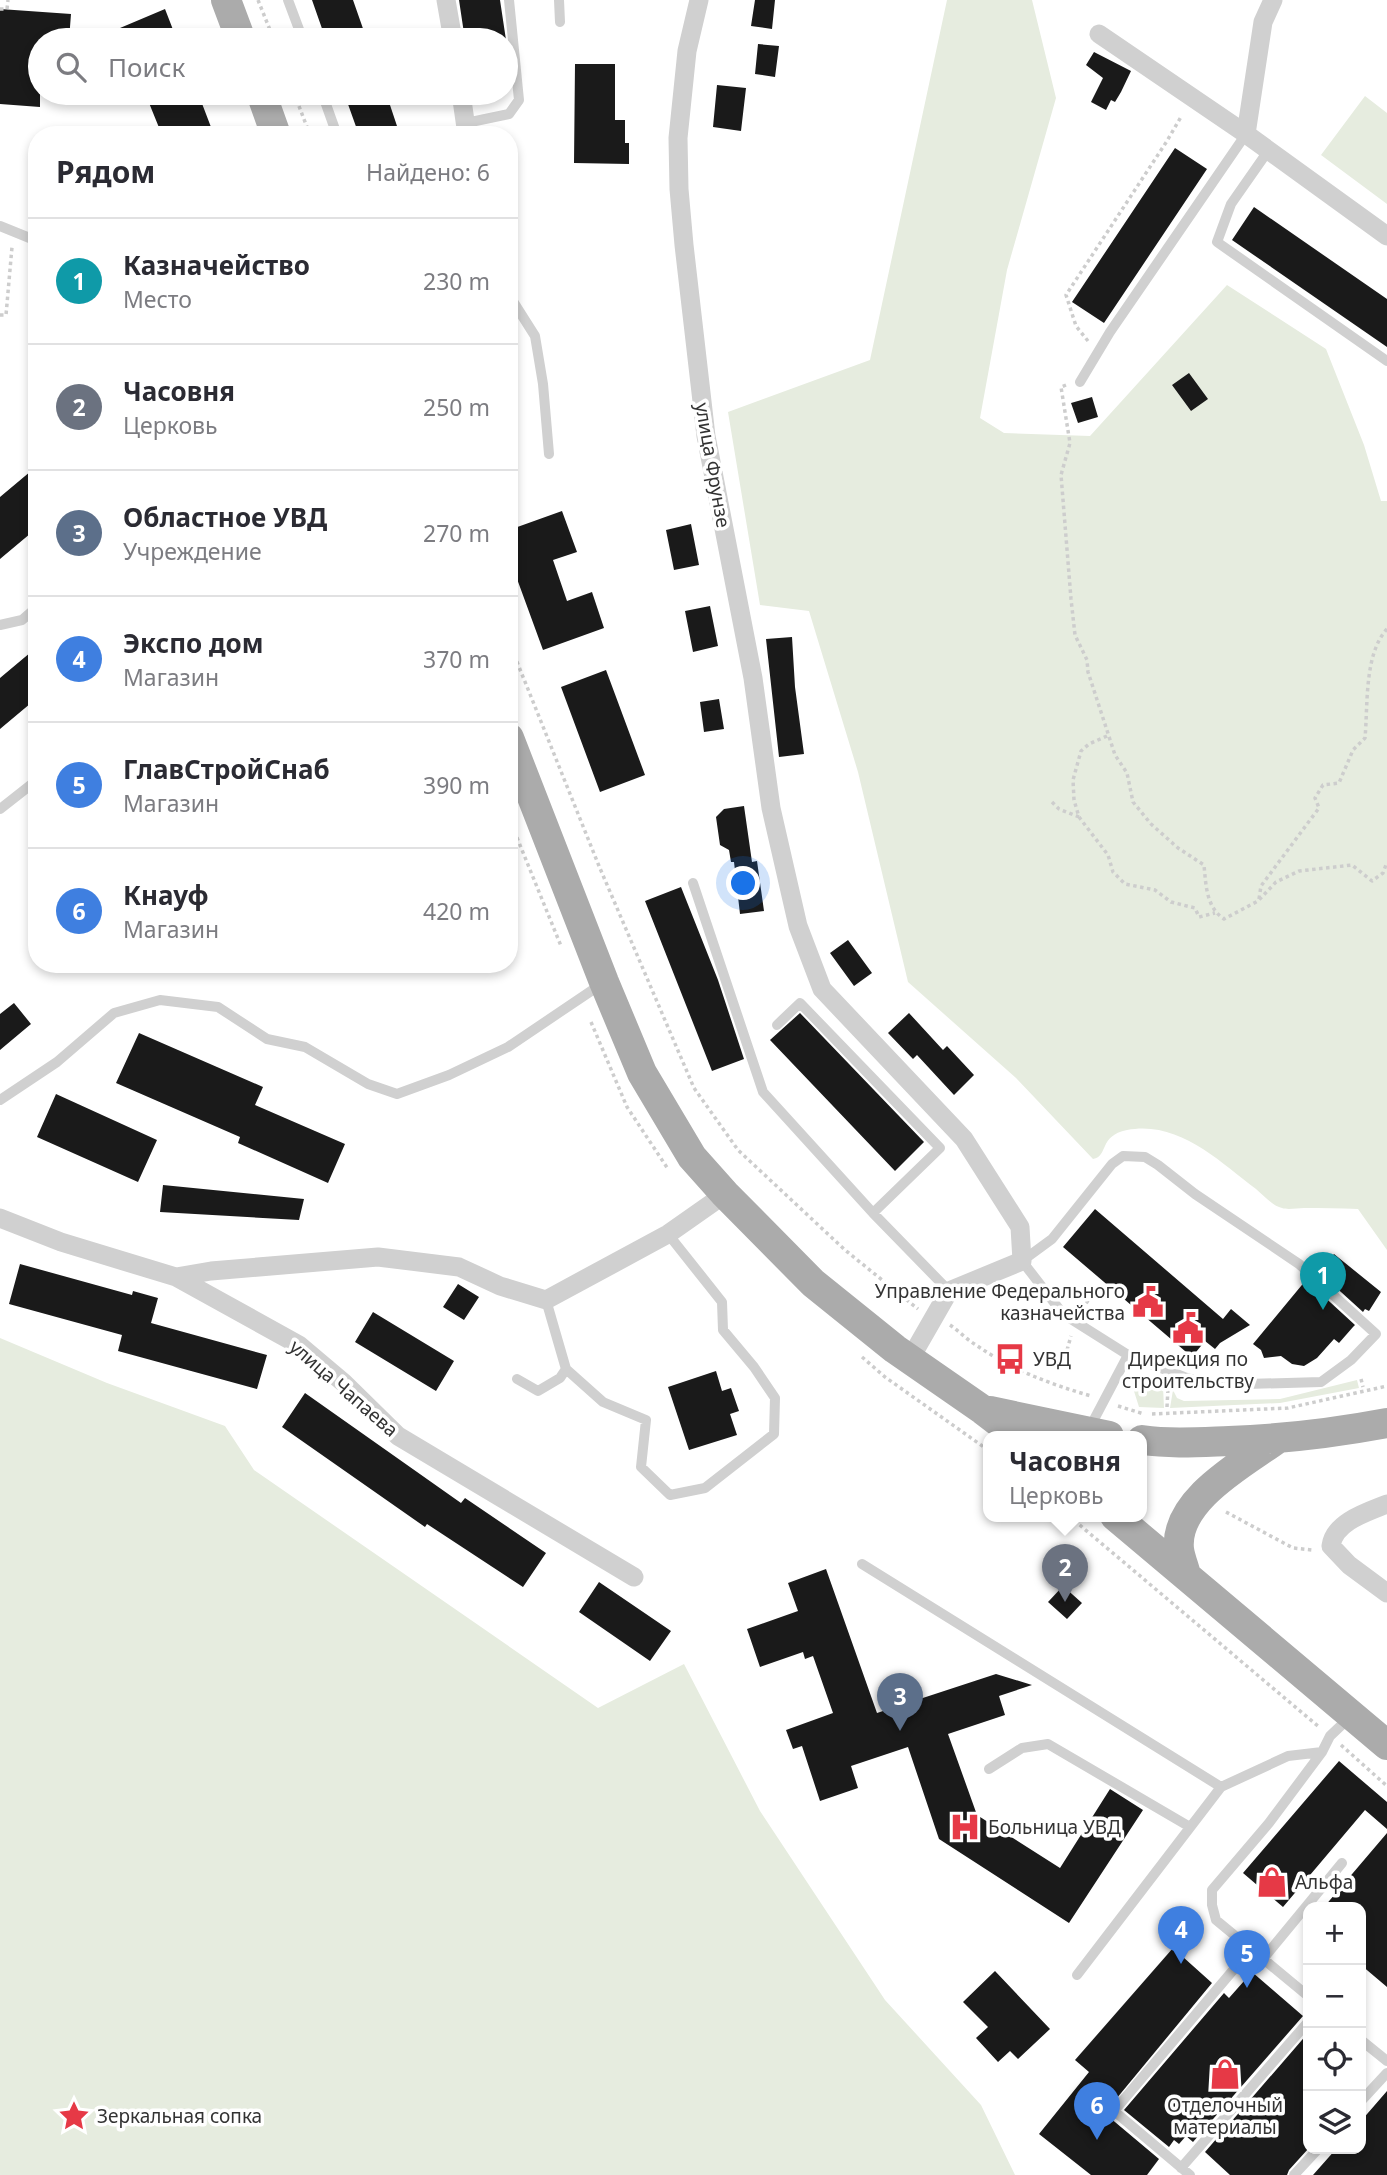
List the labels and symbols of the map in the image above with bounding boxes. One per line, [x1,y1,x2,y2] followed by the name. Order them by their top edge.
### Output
[689,401,737,529] street label: улица Фрунзе
[726,866,760,900] your location
[1300,1252,1346,1310] pin: 1
[875,1278,1125,1326] place label: Управление Федерального казначейства
[1131,1285,1165,1319] public building icon: Управление Федерального казначейства
[1171,1311,1205,1345] public building icon: Дирекция по строительству
[284,1334,404,1442] street label: улица Чапаева
[993,1342,1027,1376] bus stop icon: УВД
[1033,1346,1071,1372] place label: УВД
[1122,1346,1254,1394] place label: Дирекция по строительству
[1042,1544,1088,1602] pin: 2
[877,1673,923,1731] pin: 3
[948,1810,982,1844] hospital icon: Больница УВД
[988,1814,1121,1840] place label: Больница УВД
[1255,1865,1289,1899] shop icon: Альфа
[1295,1869,1353,1895] place label: Альфа
[1158,1906,1204,1964] pin: 4
[1224,1930,1270,1988] pin: 5
[1208,2057,1242,2091] shop icon: Отделочный материалы
[1074,2082,1120,2140] pin: 6
[1167,2092,1283,2140] place label: Отделочный материалы
[57,2099,91,2133] place icon: Зеркальная сопка
[97,2103,262,2129] place label: Зеркальная сопка

